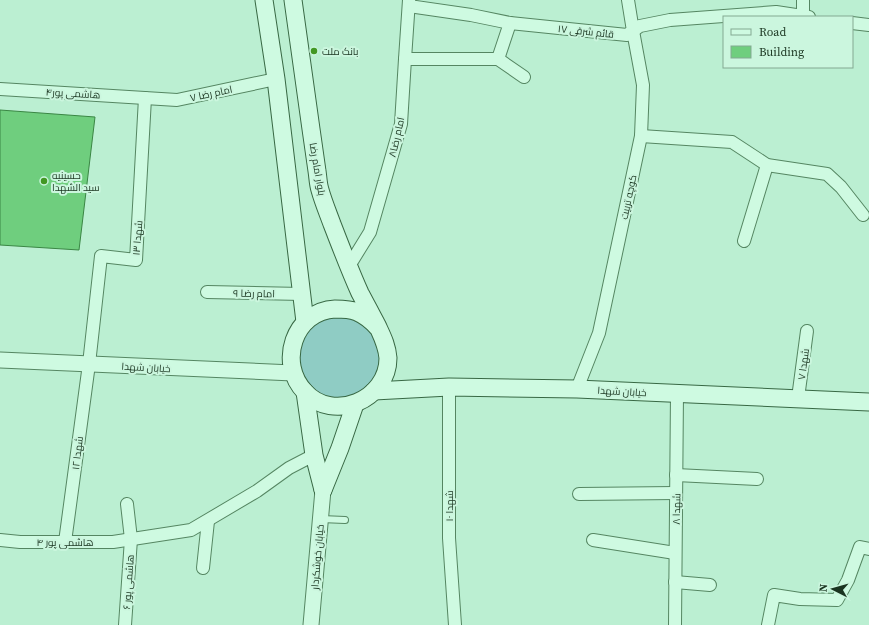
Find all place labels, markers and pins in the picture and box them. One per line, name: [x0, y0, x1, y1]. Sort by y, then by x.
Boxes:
place label: بانک ملت: [322, 45, 358, 58]
marker: بانک ملت: [309, 46, 319, 56]
place label: حسینیه سید الشهدا: [52, 169, 100, 194]
marker: حسینیه سید الشهدا: [39, 176, 49, 186]

